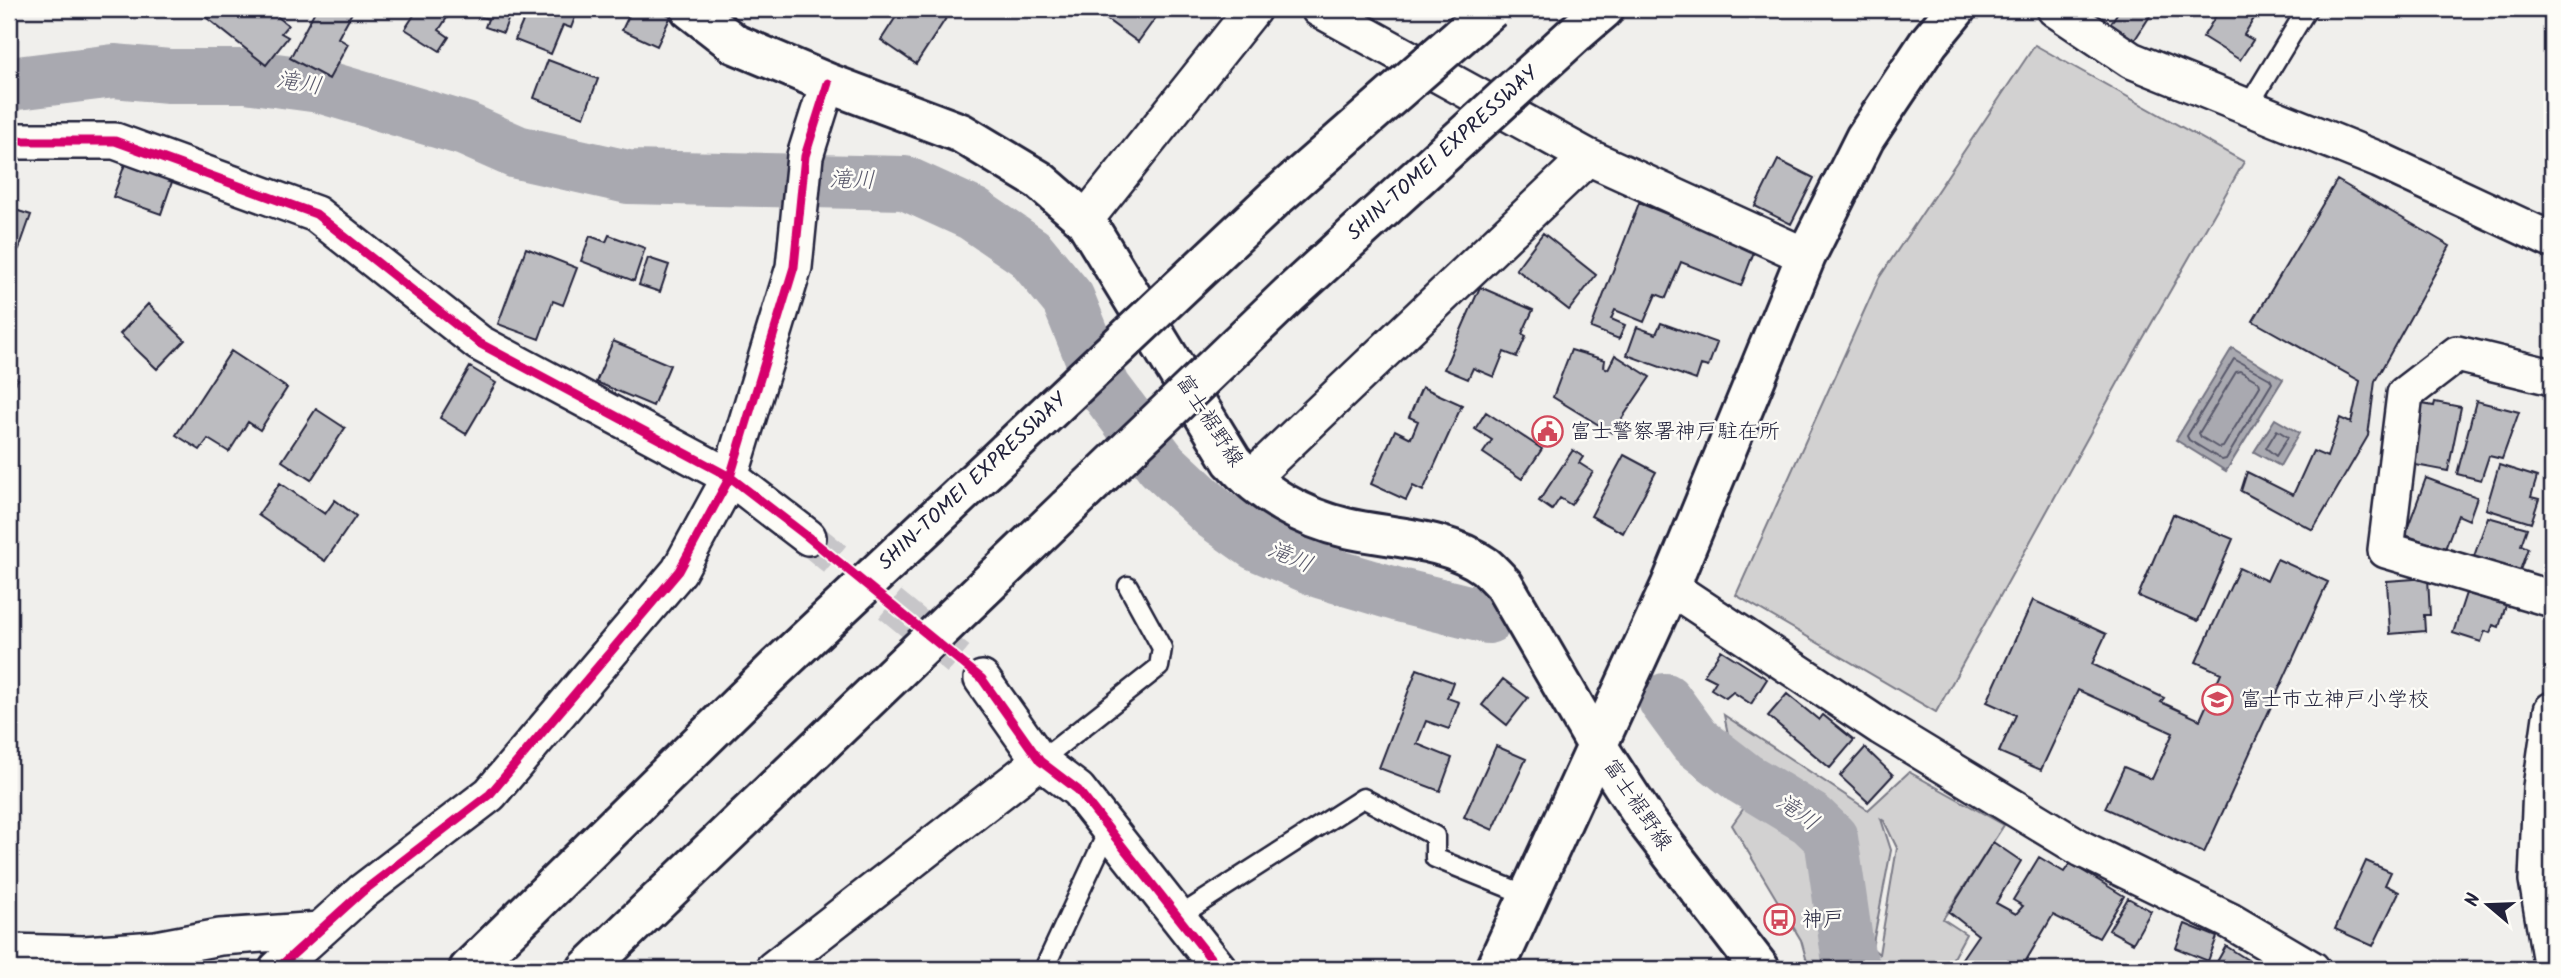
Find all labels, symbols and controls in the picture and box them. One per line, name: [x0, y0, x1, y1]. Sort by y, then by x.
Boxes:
street label: SHIN-TOMEI EXPRESSWAY: [1340, 58, 1547, 249]
water label: 滝川: [273, 63, 325, 105]
water label: 滝川: [829, 163, 875, 199]
street label: 富士裾野線: [1167, 368, 1251, 474]
street label: SHIN-TOMEI EXPRESSWAY: [871, 385, 1076, 579]
public building icon: 富士警察署神戸駐在所: [1530, 415, 1564, 449]
place label: 富士警察署神戸駐在所: [1570, 416, 1780, 449]
water label: 滝川: [1262, 532, 1318, 584]
school or university icon: 富士市立神戸小学校: [2200, 683, 2234, 717]
place label: 富士市立神戸小学校: [2240, 684, 2429, 717]
street label: 富士裾野線: [1594, 752, 1680, 858]
water label: 滝川: [1768, 785, 1826, 841]
north arrow: [2452, 870, 2522, 940]
text: N: [2458, 890, 2490, 911]
bus stop icon: 神戸: [1762, 903, 1796, 937]
place label: 神戸: [1802, 904, 1844, 937]

